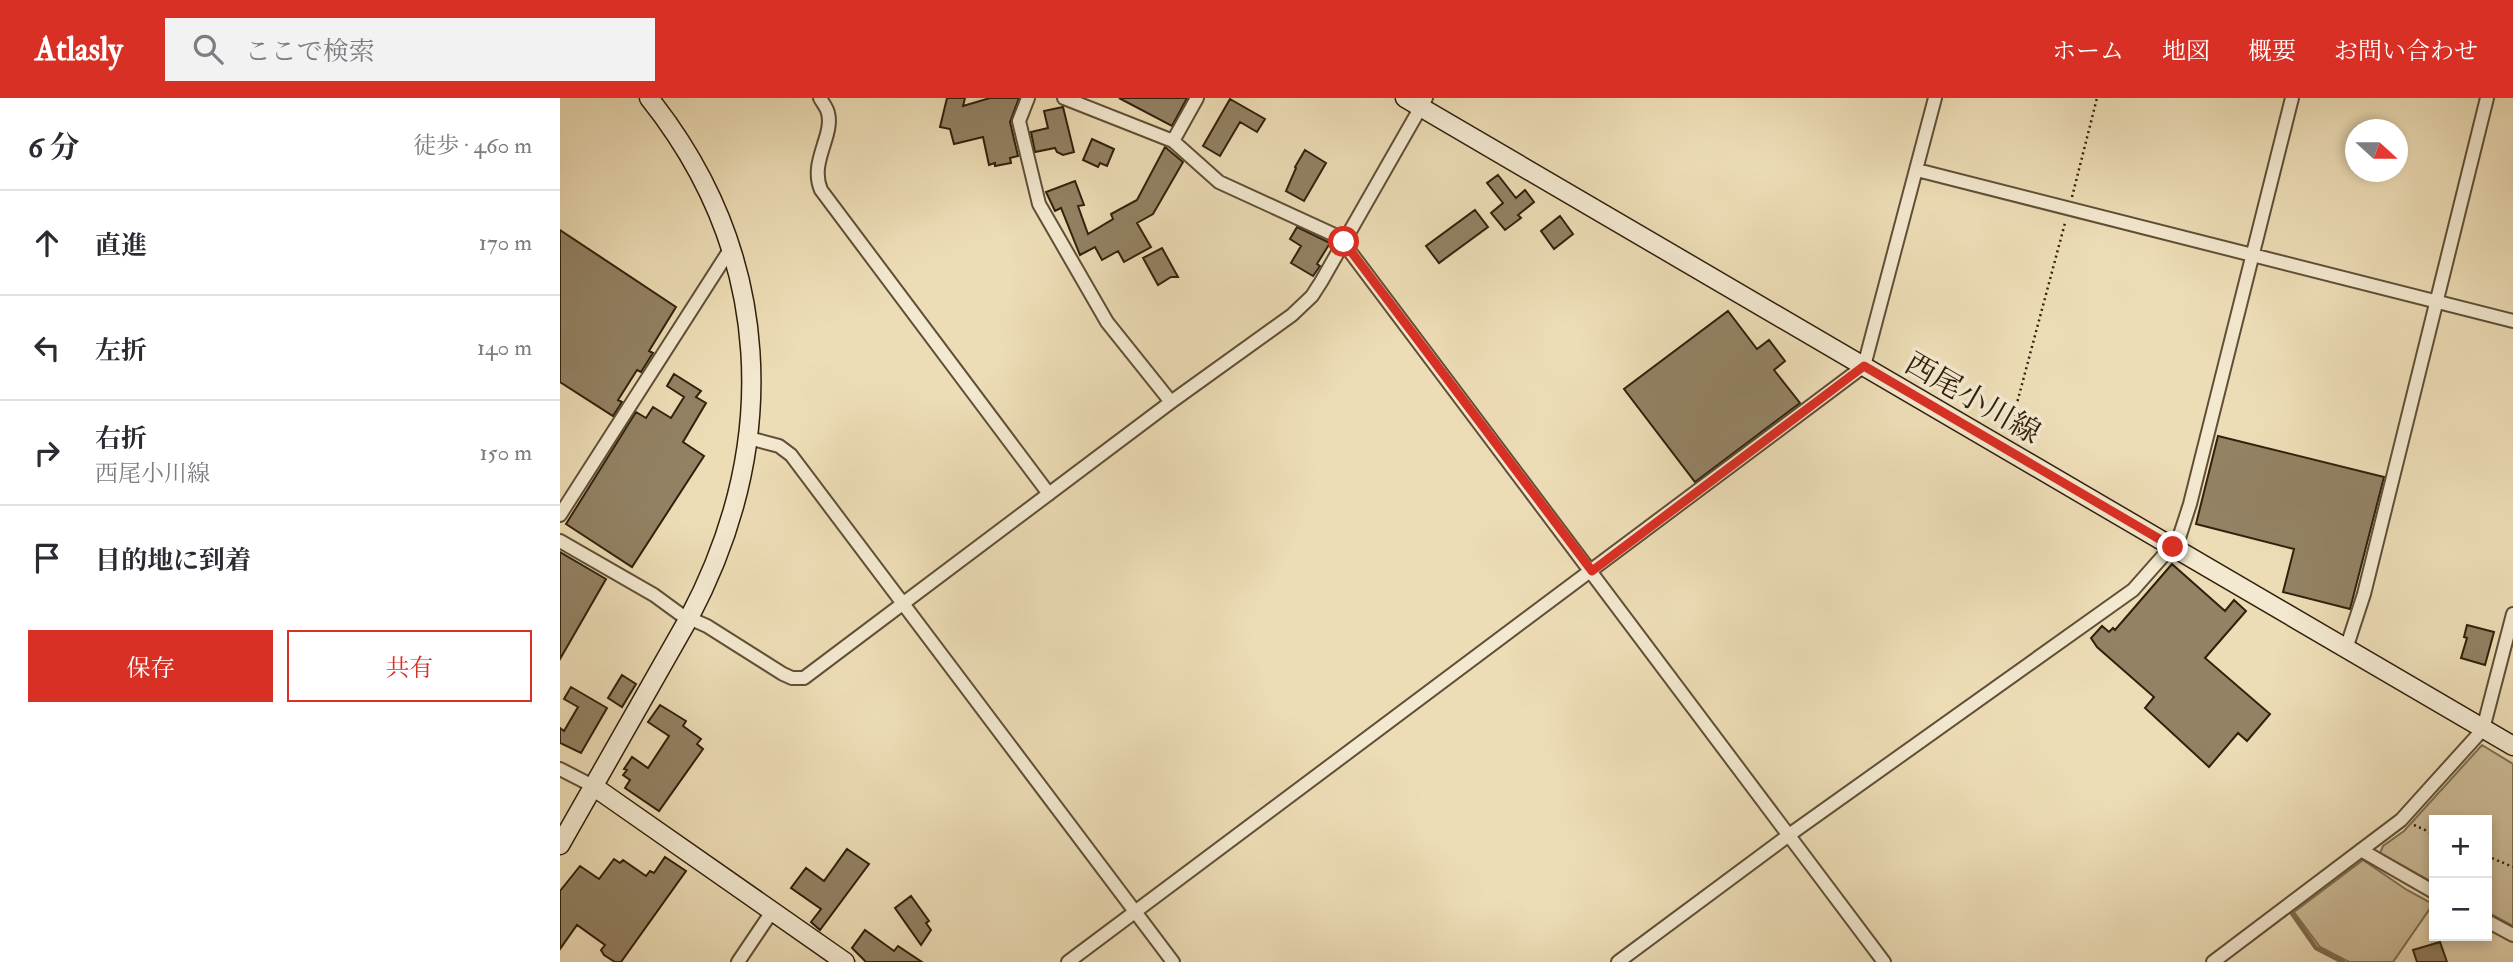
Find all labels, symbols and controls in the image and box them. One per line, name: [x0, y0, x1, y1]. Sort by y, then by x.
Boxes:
search box: [165, 18, 655, 81]
text: Atlasly: [35, 29, 123, 70]
icon: search: [189, 30, 227, 68]
text: ここで検索: [245, 36, 375, 68]
text: ホーム: [2052, 36, 2124, 67]
text: 地図: [2162, 36, 2210, 67]
text: 概要: [2248, 36, 2296, 67]
text: お問い合わせ: [2334, 36, 2478, 67]
north arrow: [2345, 119, 2408, 182]
text: 6 分: [28, 129, 79, 166]
text: 徒歩 · 460 m: [413, 131, 532, 160]
icon: ahead: [28, 224, 66, 262]
route start: [1328, 226, 1359, 257]
text: 170 m: [479, 228, 532, 257]
text: 直進: [95, 230, 147, 262]
icon: left: [28, 329, 66, 367]
text: 140 m: [477, 333, 532, 362]
text: 左折: [95, 335, 147, 367]
street label: 西尾小川線: [1899, 345, 2047, 452]
text: 右折: [95, 423, 147, 455]
icon: right: [28, 434, 66, 472]
text: 150 m: [479, 438, 532, 467]
text: 西尾小川線: [95, 459, 210, 488]
route end: [2157, 531, 2188, 562]
icon: arrive: [28, 539, 66, 577]
text: 目的地に到着: [95, 545, 251, 577]
button: 保存: [28, 630, 273, 702]
button: 共有: [287, 630, 532, 702]
map controls: [2429, 815, 2492, 941]
button: +: [2429, 815, 2492, 878]
button: −: [2429, 878, 2492, 941]

